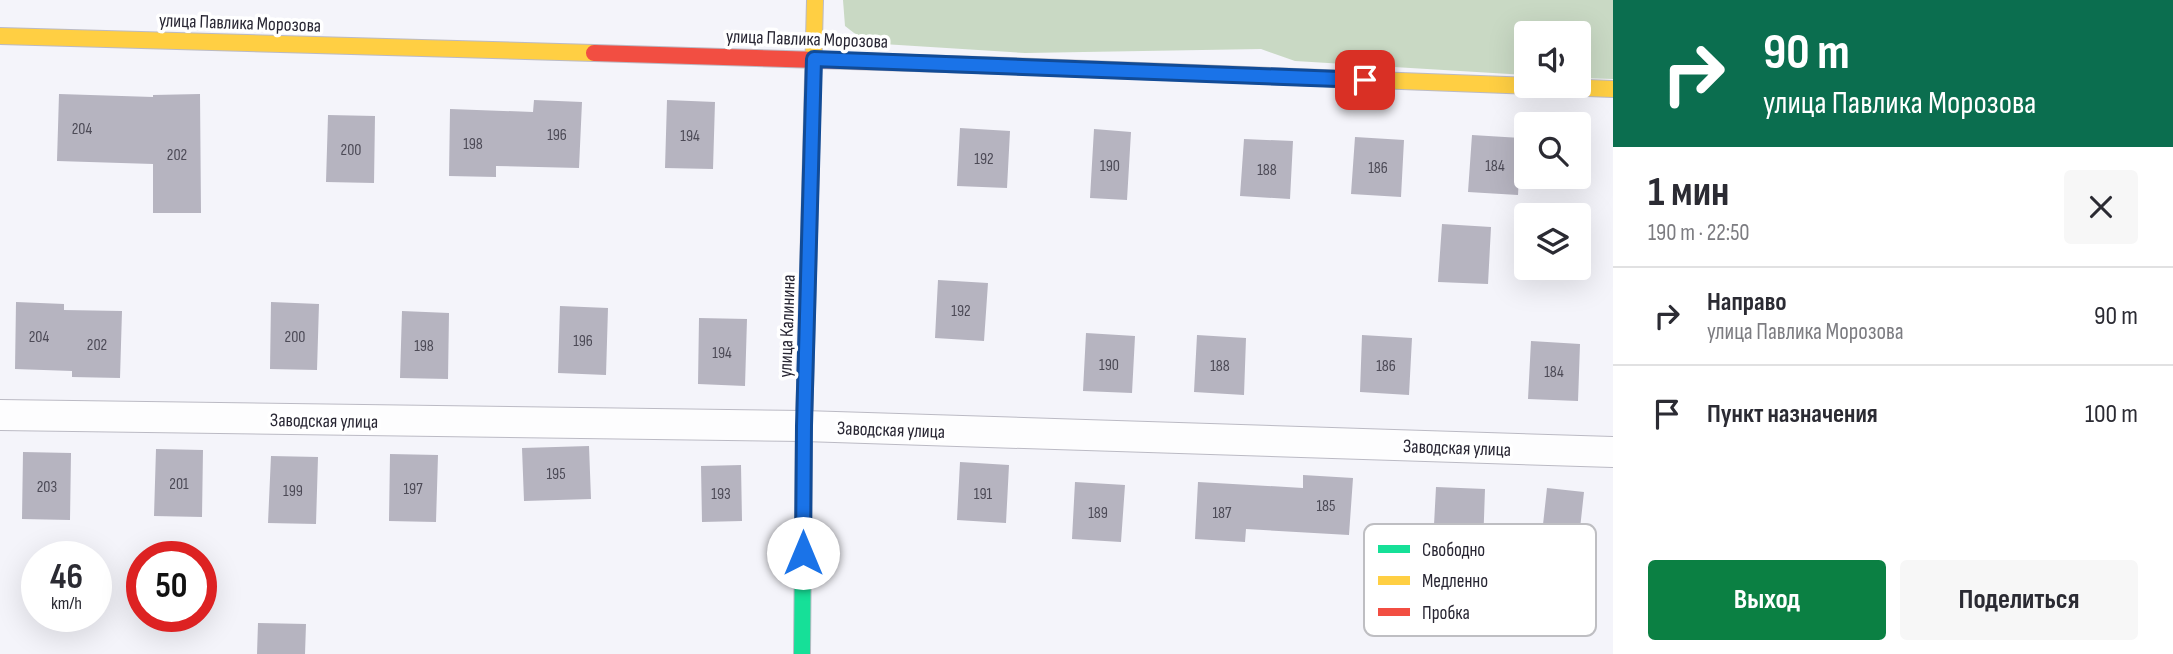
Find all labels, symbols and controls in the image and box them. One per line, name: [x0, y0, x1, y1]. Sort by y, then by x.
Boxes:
street label: улица Павлика Морозова: [158, 9, 321, 38]
map controls: [1514, 21, 1591, 280]
button: sound: [1514, 21, 1591, 98]
text: 90 m: [1763, 24, 1850, 83]
street label: улица Павлика Морозова: [725, 25, 888, 54]
icon: right: [1648, 28, 1739, 119]
pin: [1335, 50, 1395, 110]
icon: arrive: [1346, 61, 1384, 99]
text: улица Павлика Морозова: [1763, 84, 2036, 123]
button: search: [1514, 112, 1591, 189]
house number: 204: [72, 120, 93, 139]
house number: 196: [547, 126, 567, 145]
house number: 194: [680, 127, 700, 146]
house number: 198: [463, 135, 483, 154]
house number: 200: [341, 141, 361, 160]
house number: 202: [167, 146, 187, 165]
house number: 192: [974, 150, 994, 169]
house number: 190: [1100, 157, 1120, 176]
house number: 184: [1485, 157, 1505, 176]
house number: 186: [1368, 159, 1388, 178]
house number: 188: [1257, 161, 1277, 180]
text: 1 мин: [1648, 167, 1729, 218]
button: close: [2064, 170, 2138, 244]
button: layers: [1514, 203, 1591, 280]
text: 190 m · 22:50: [1648, 219, 1750, 247]
street label: улица Калинина: [774, 274, 801, 378]
text: Направо: [1707, 287, 1786, 318]
icon: right: [1648, 297, 1686, 335]
text: 90 m: [2094, 301, 2138, 332]
house number: 192: [951, 302, 971, 321]
text: улица Павлика Морозова: [1707, 318, 1904, 346]
house number: 204: [29, 328, 50, 347]
house number: 200: [285, 328, 305, 347]
house number: 196: [573, 332, 593, 351]
house number: 202: [87, 336, 107, 355]
house number: 198: [414, 337, 434, 356]
house number: 194: [712, 344, 732, 363]
house number: 190: [1099, 356, 1119, 375]
house number: 188: [1210, 357, 1230, 376]
house number: 186: [1376, 357, 1396, 376]
house number: 184: [1544, 363, 1564, 382]
icon: arrive: [1648, 395, 1686, 433]
text: Пункт назначения: [1707, 399, 1878, 430]
text: 100 m: [2085, 399, 2138, 430]
street label: Заводская улица: [270, 409, 378, 434]
street label: Заводская улица: [836, 417, 945, 444]
street label: Заводская улица: [1402, 435, 1511, 462]
house number: 195: [546, 465, 566, 484]
house number: 201: [169, 475, 189, 494]
house number: 203: [37, 478, 57, 497]
house number: 197: [403, 480, 423, 499]
house number: 199: [283, 482, 303, 501]
house number: 193: [711, 485, 731, 504]
house number: 191: [974, 485, 993, 504]
house number: 185: [1316, 497, 1336, 516]
house number: 189: [1088, 504, 1108, 523]
house number: 187: [1213, 504, 1232, 523]
position arrow: [766, 516, 840, 590]
legend: [1364, 524, 1596, 636]
text: Свободно: [1422, 539, 1485, 562]
speed limit sign: 50: [126, 541, 217, 632]
text: 46: [50, 556, 83, 599]
button: Выход: [1648, 560, 1886, 640]
button: Поделиться: [1900, 560, 2138, 640]
text: Медленно: [1422, 570, 1488, 593]
text: km/h: [51, 593, 82, 614]
text: Пробка: [1422, 602, 1470, 625]

